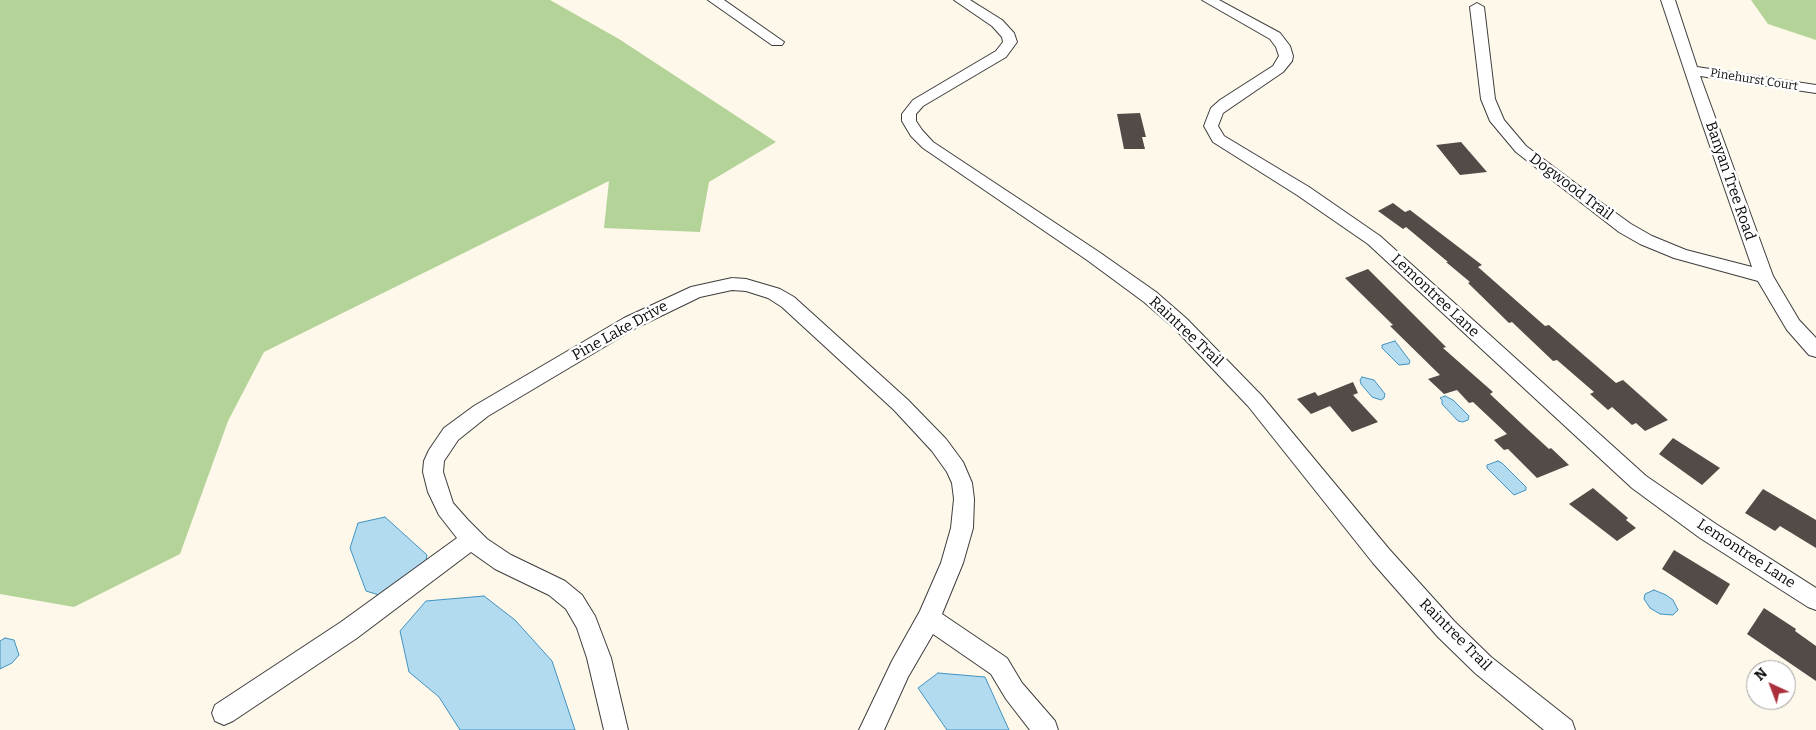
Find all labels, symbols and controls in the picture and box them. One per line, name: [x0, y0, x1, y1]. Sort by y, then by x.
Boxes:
street label: Pinehurst Court: [1709, 66, 1799, 94]
street label: Banyan Tree Road: [1701, 119, 1759, 243]
street label: Dogwood Trail: [1526, 150, 1616, 224]
street label: Lemontree Lane: [1387, 251, 1483, 341]
street label: Raintree Trail: [1145, 293, 1227, 371]
street label: Pine Lake Drive: [569, 297, 671, 365]
street label: Lemontree Lane: [1693, 515, 1799, 593]
street label: Raintree Trail: [1415, 595, 1495, 675]
north arrow: [1746, 660, 1796, 710]
text: N: [1751, 664, 1771, 684]

